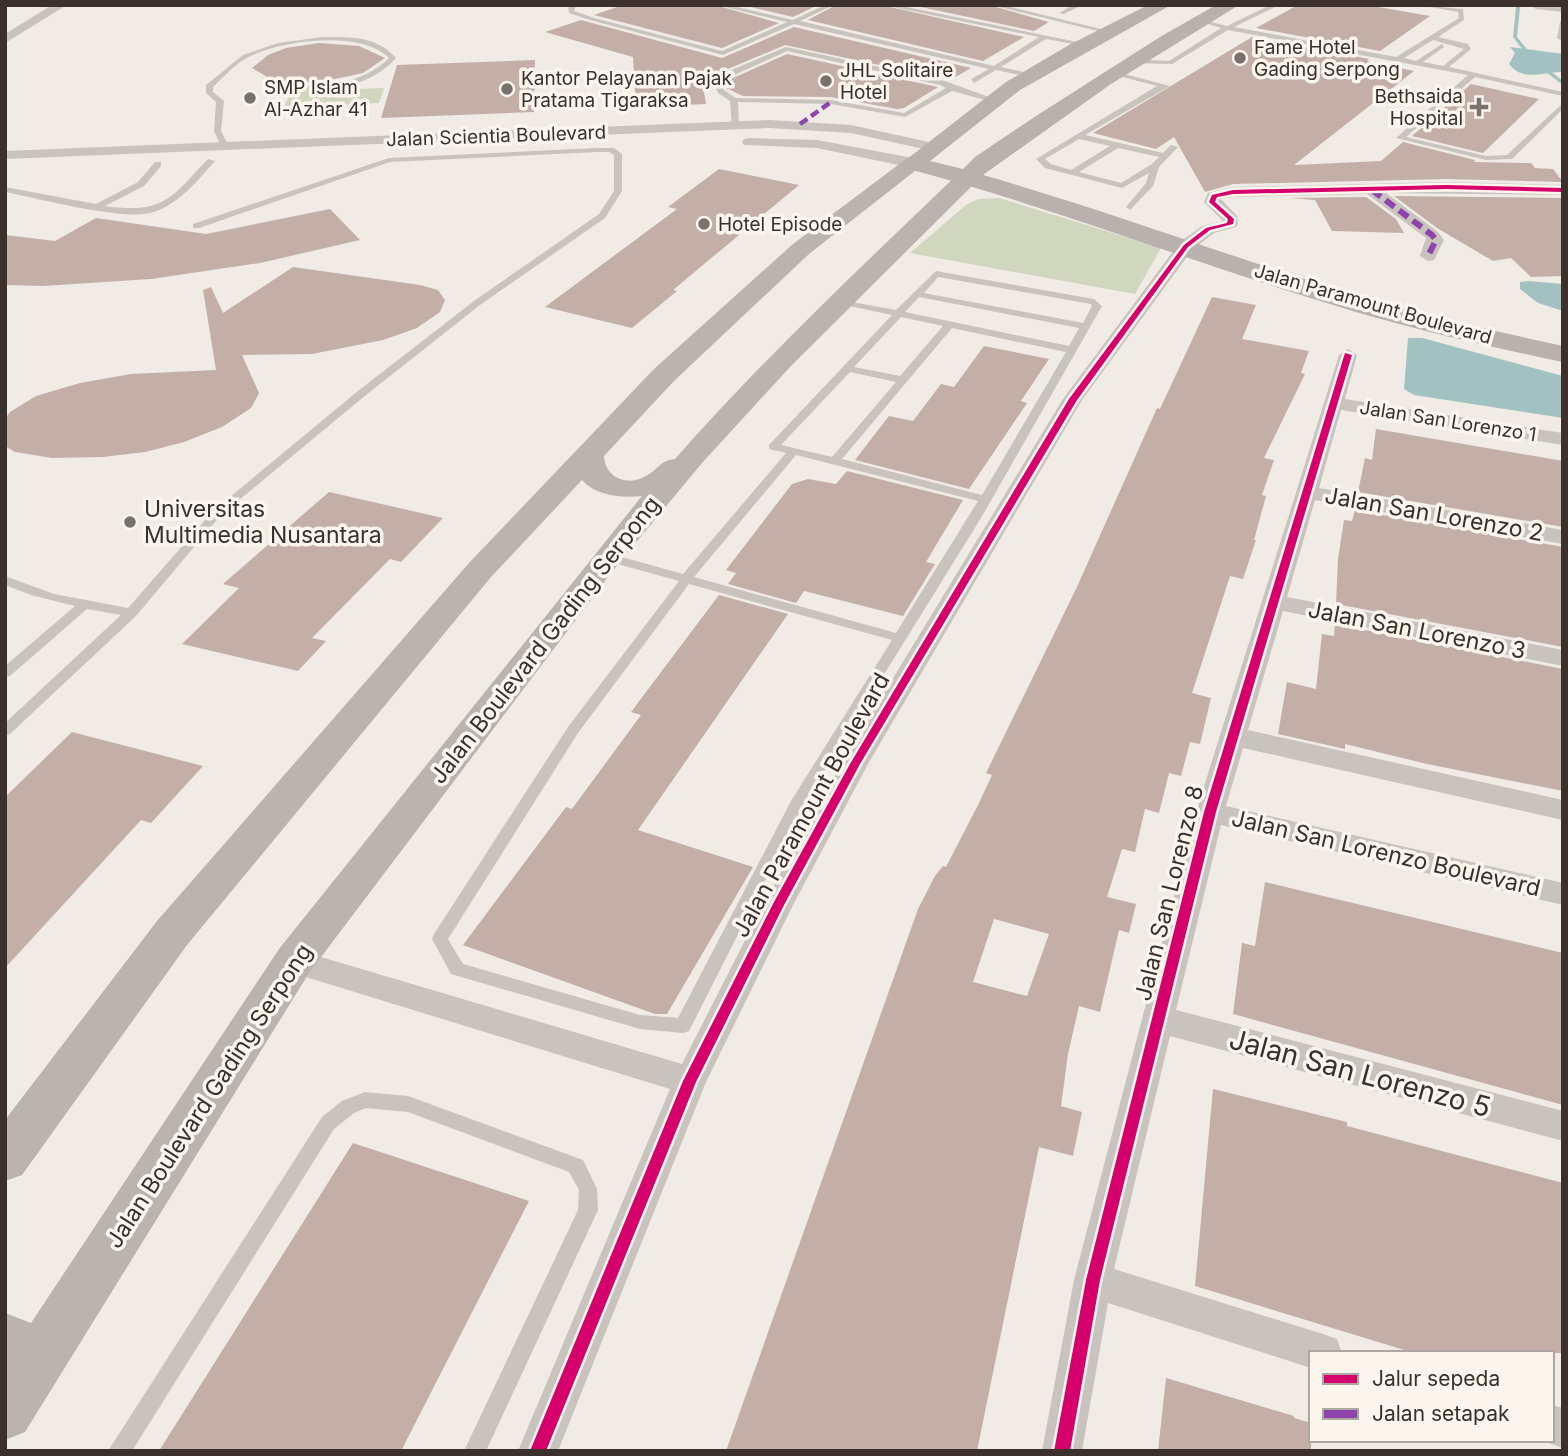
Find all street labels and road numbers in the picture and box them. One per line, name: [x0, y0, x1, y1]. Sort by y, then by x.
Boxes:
street label: Jalan Scientia Boulevard: [386, 121, 606, 151]
street label: Jalan Paramount Boulevard: [1252, 259, 1494, 349]
street label: Jalan San Lorenzo 1: [1358, 396, 1538, 446]
street label: Jalan San Lorenzo 2: [1323, 481, 1545, 547]
street label: Jalan Boulevard Gading Serpong: [424, 491, 666, 789]
street label: Jalan San Lorenzo 3: [1306, 595, 1528, 665]
street label: Jalan Paramount Boulevard: [727, 668, 895, 942]
street label: Jalan San Lorenzo 8: [1129, 782, 1209, 1004]
street label: Jalan San Lorenzo Boulevard: [1229, 804, 1543, 902]
street label: Jalan Boulevard Gading Serpong: [100, 939, 318, 1253]
street label: Jalan San Lorenzo 5: [1226, 1022, 1494, 1124]

